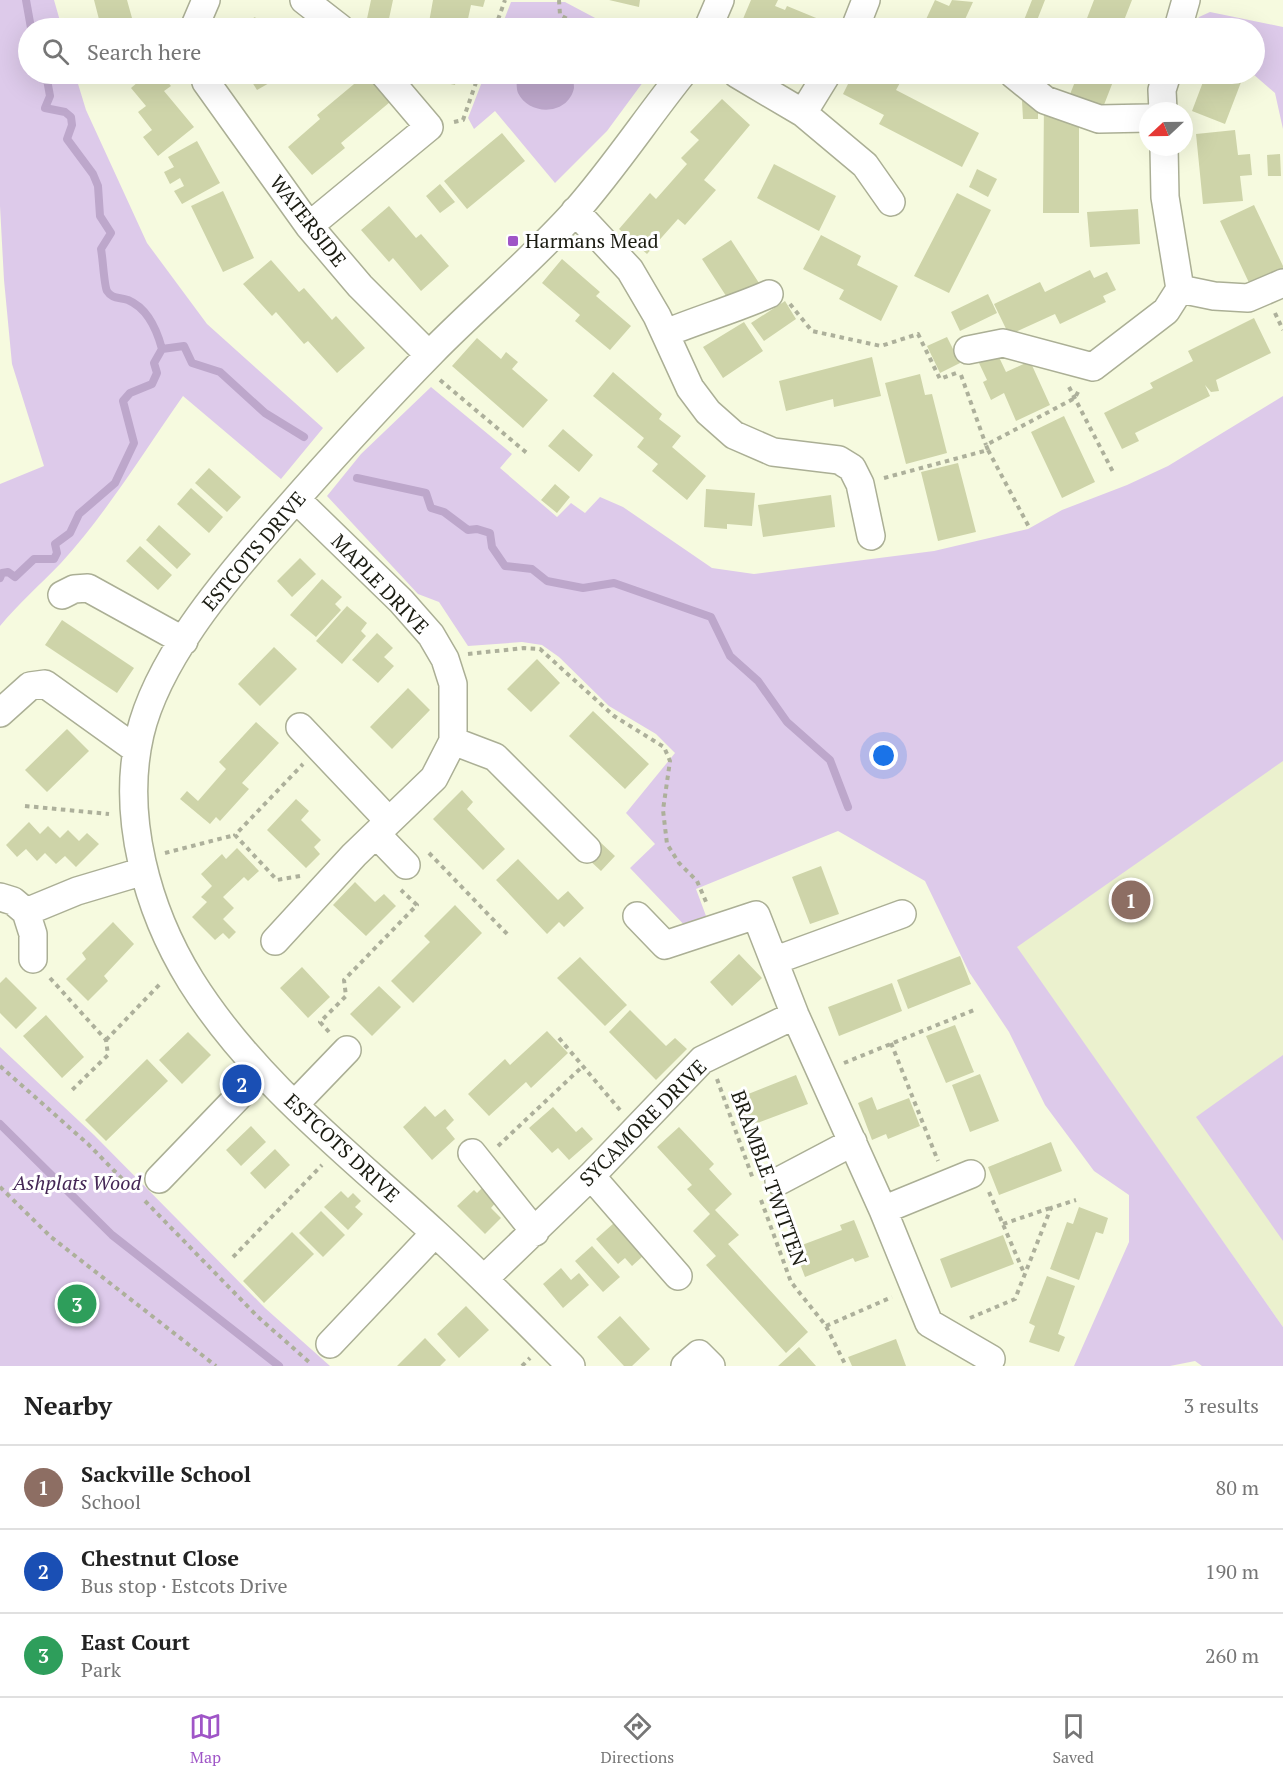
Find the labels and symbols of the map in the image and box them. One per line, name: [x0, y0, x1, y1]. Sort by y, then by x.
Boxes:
north arrow: [1139, 102, 1193, 156]
street label: WATERSIDE: [264, 169, 353, 272]
place label: Harmans Mead: [525, 227, 659, 254]
marker: Harmans Mead: [506, 234, 520, 248]
street label: ESTCOTS DRIVE: [196, 485, 312, 616]
street label: MAPLE DRIVE: [326, 528, 435, 640]
your location: [869, 741, 898, 770]
pin: 1: [1112, 878, 1150, 922]
street label: SYCAMORE DRIVE: [573, 1053, 712, 1192]
pin: 2: [222, 1062, 262, 1106]
street label: BRAMBLE TWITTEN: [725, 1086, 814, 1270]
street label: ESTCOTS DRIVE: [279, 1087, 406, 1208]
park label: Ashplats Wood: [12, 1169, 141, 1196]
pin: 3: [58, 1282, 97, 1326]

